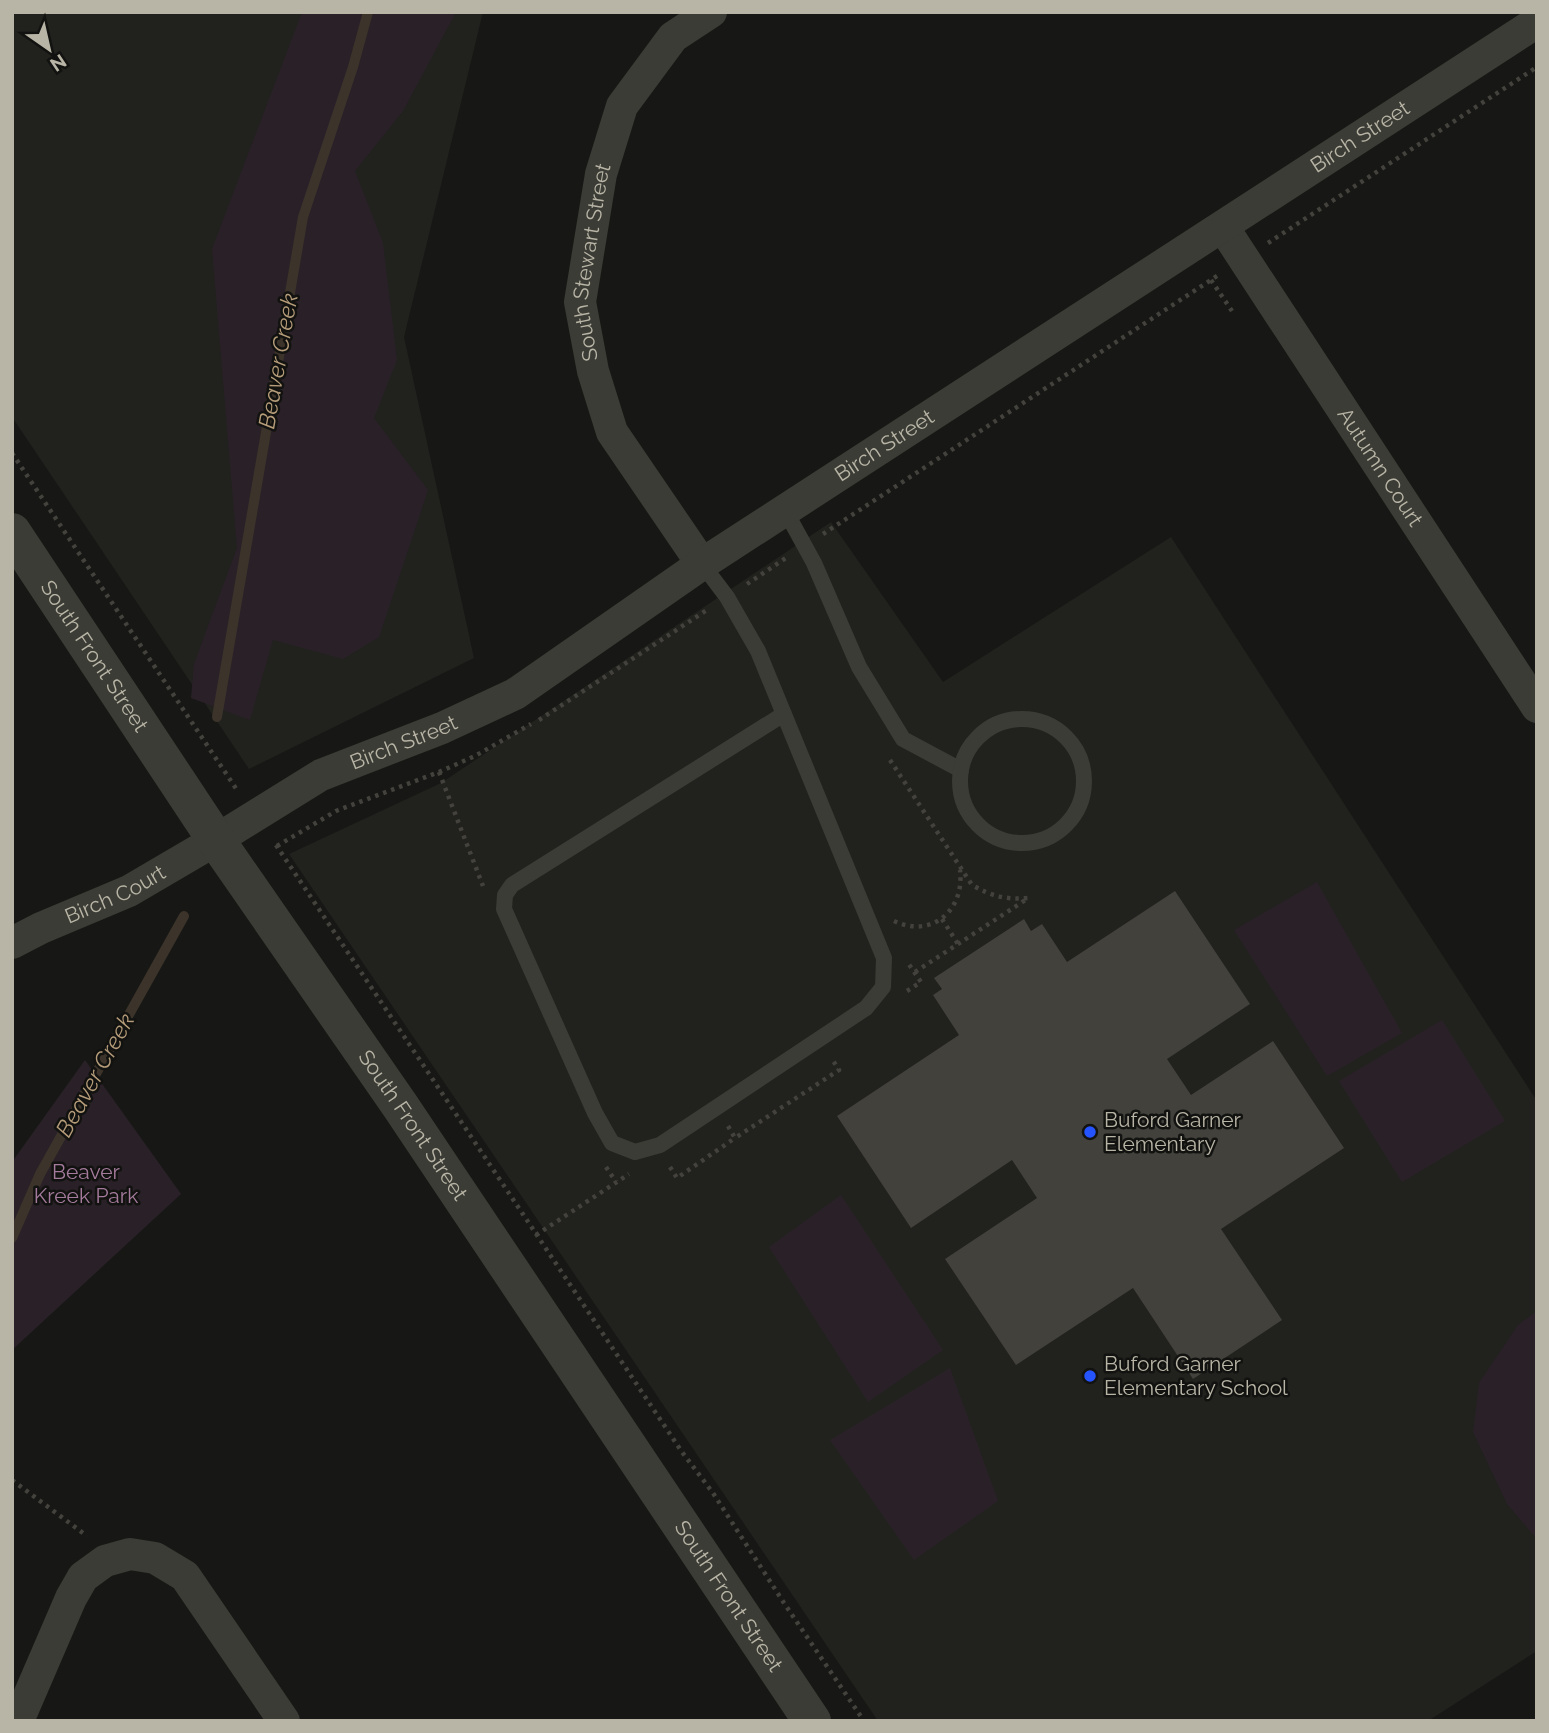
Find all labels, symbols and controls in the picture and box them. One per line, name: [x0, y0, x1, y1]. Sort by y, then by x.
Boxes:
north arrow: [14, 14, 84, 84]
text: N: [46, 50, 71, 76]
street label: Birch Street: [1306, 95, 1414, 178]
street label: South Stewart Street: [567, 160, 616, 363]
water label: Beaver Creek: [252, 291, 303, 431]
street label: Autumn Court: [1333, 403, 1428, 531]
street label: Birch Street: [830, 404, 938, 486]
street label: South Front Street: [36, 576, 154, 736]
street label: Birch Street: [346, 710, 461, 775]
street label: Birch Court: [61, 859, 170, 929]
water label: Beaver Creek: [50, 1008, 140, 1141]
street label: South Front Street: [353, 1045, 473, 1205]
place label: Buford Garner Elementary: [1104, 1107, 1241, 1156]
marker: Buford Garner Elementary: [1082, 1124, 1098, 1140]
park label: Beaver Kreek Park: [34, 1159, 138, 1208]
place label: Buford Garner Elementary School: [1104, 1351, 1288, 1400]
marker: Buford Garner Elementary School: [1082, 1368, 1098, 1384]
street label: South Front Street: [669, 1516, 788, 1676]

